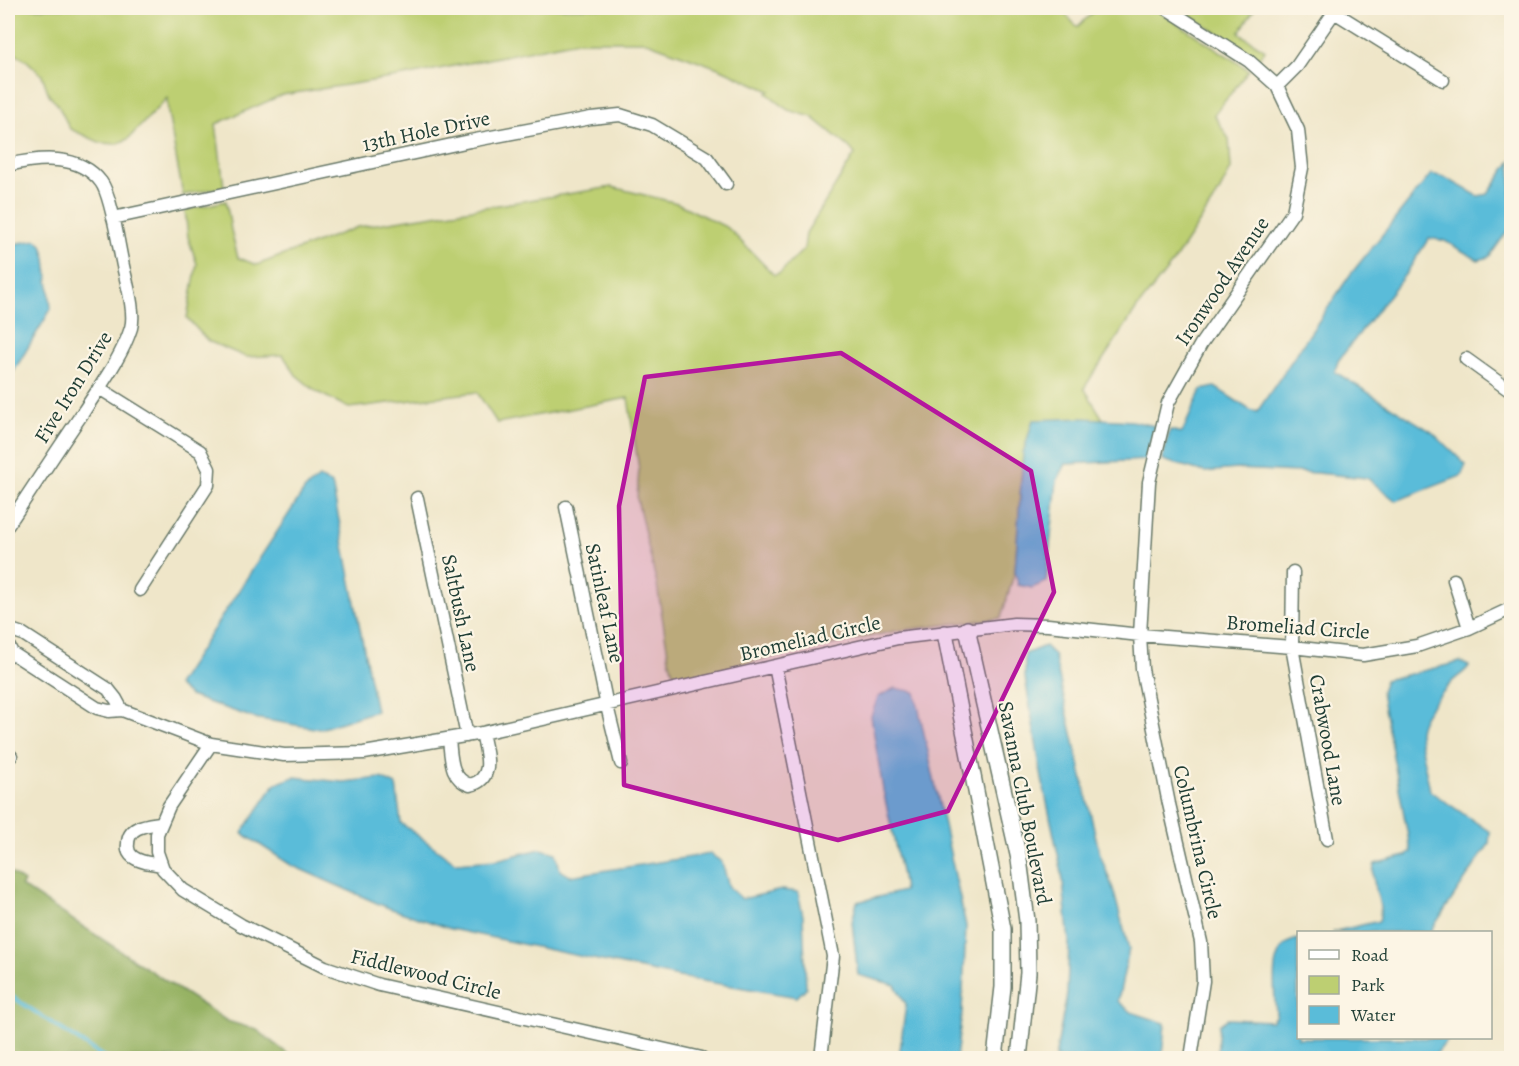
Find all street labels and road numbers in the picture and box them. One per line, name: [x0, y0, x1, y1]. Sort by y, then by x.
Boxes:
street label: 13th Hole Drive: [360, 104, 492, 158]
street label: Ironwood Avenue: [1168, 211, 1276, 351]
street label: Five Iron Drive: [27, 326, 119, 448]
street label: Satinleaf Lane: [579, 541, 631, 665]
street label: Saltbush Lane: [435, 552, 487, 674]
street label: Bromeliad Circle: [737, 608, 883, 668]
street label: Bromeliad Circle: [1225, 608, 1371, 646]
street label: Crabwood Lane: [1303, 672, 1353, 808]
street label: Savanna Club Boulevard: [992, 699, 1059, 908]
street label: Columbrina Circle: [1167, 762, 1229, 922]
street label: Fiddlewood Circle: [348, 942, 504, 1006]

